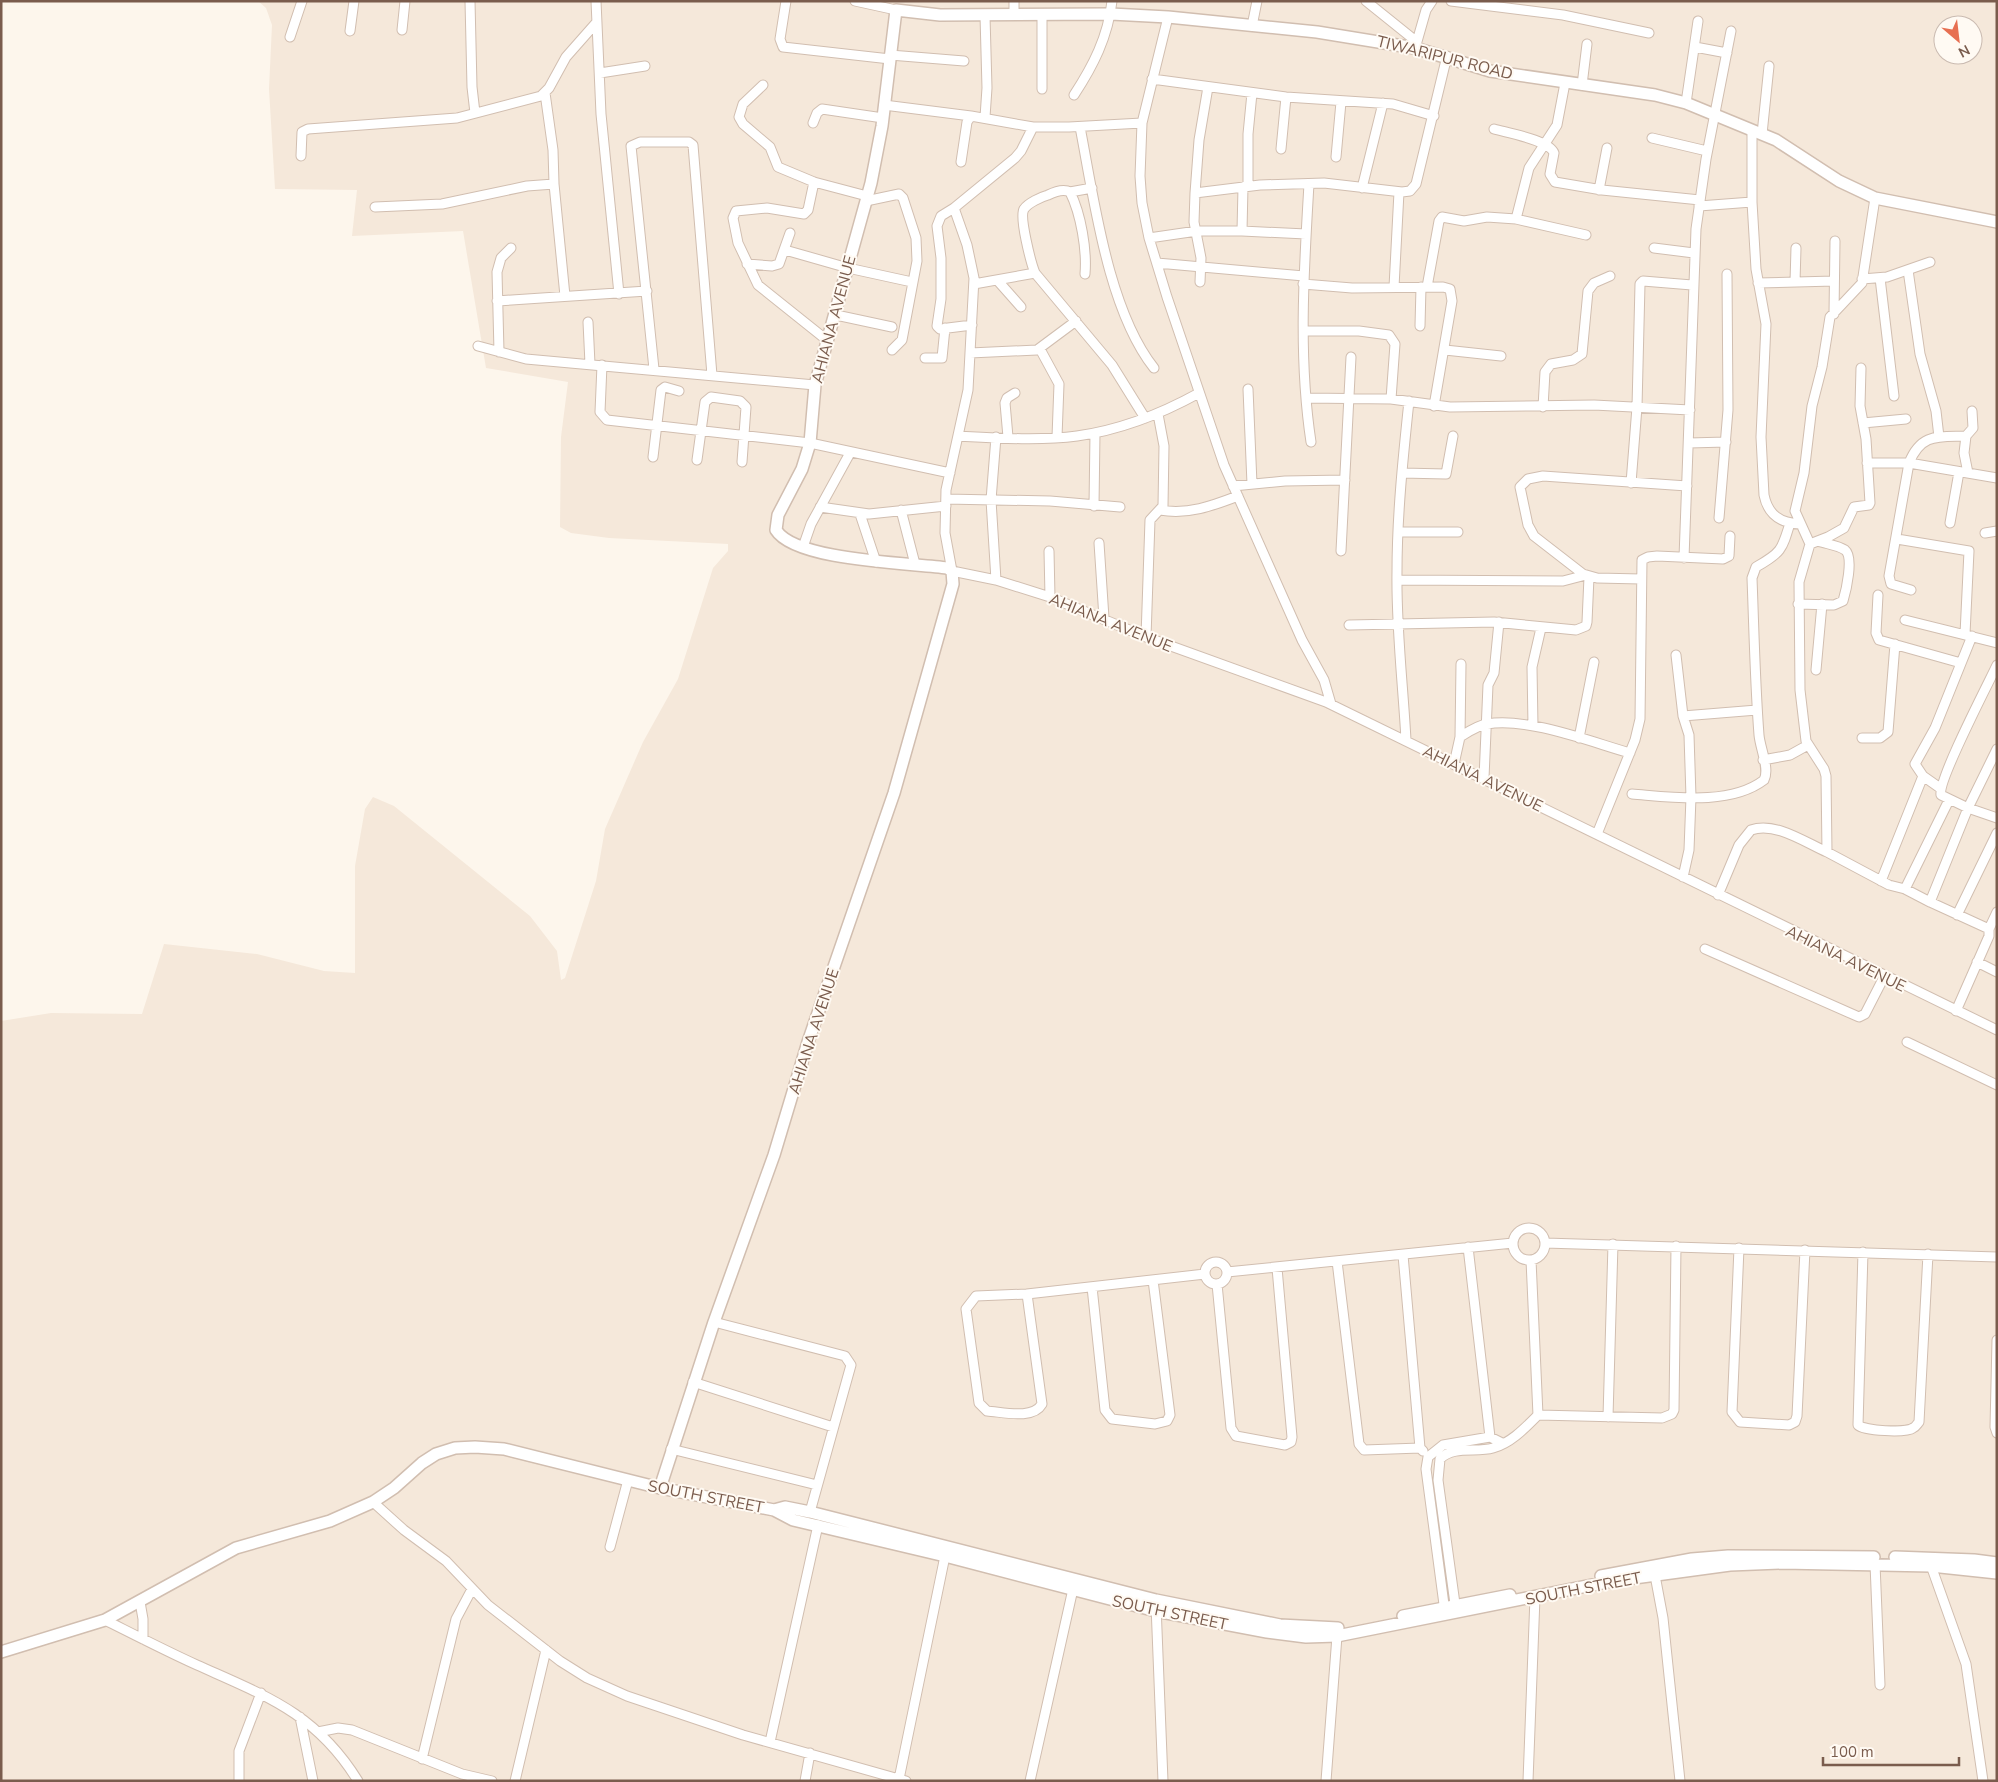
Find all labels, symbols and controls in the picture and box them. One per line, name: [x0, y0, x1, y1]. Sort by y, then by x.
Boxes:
north arrow: [1933, 15, 1983, 65]
street label: TIWARIPUR ROAD: [1374, 30, 1515, 86]
text: N: [1955, 40, 1973, 62]
street label: AHIANA AVENUE: [806, 253, 862, 385]
street label: AHIANA AVENUE: [1046, 588, 1176, 658]
street label: AHIANA AVENUE: [1419, 740, 1546, 818]
street label: AHIANA AVENUE: [1782, 920, 1909, 998]
street label: AHIANA AVENUE: [783, 966, 845, 1097]
street label: SOUTH STREET: [646, 1475, 766, 1519]
street label: SOUTH STREET: [1523, 1567, 1643, 1611]
street label: SOUTH STREET: [1110, 1590, 1230, 1636]
scale bar: [1823, 1734, 1959, 1766]
text: 100 m: [1830, 1742, 1874, 1762]

